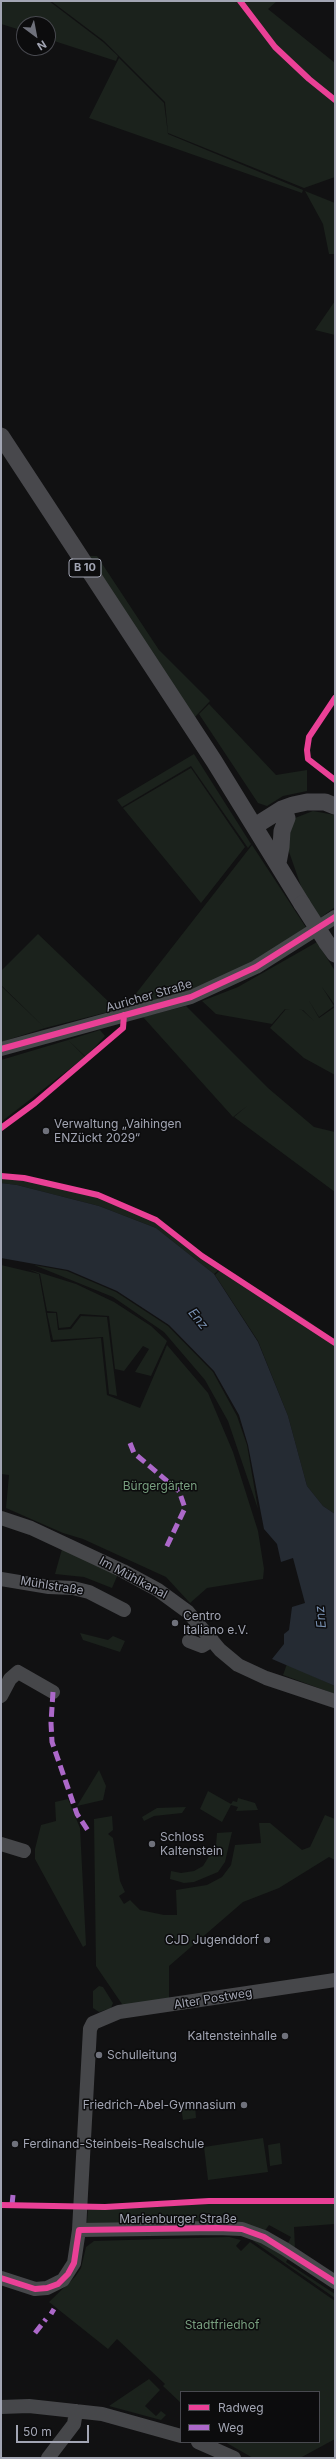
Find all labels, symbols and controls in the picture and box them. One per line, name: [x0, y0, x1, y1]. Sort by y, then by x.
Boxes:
north arrow: [16, 16, 56, 56]
text: N: [35, 37, 49, 53]
road number: B 10: [69, 559, 101, 577]
street label: Auricher Straße: [104, 977, 194, 1015]
place label: Verwaltung „Vaihingen ENZückt 2029“: [54, 1117, 182, 1145]
marker: Verwaltung „Vaihingen ENZückt 2029“: [41, 1126, 51, 1136]
water label: Enz: [185, 1305, 211, 1333]
park label: Bürgergärten: [123, 1479, 197, 1493]
street label: Im Mühlkanal: [96, 1554, 170, 1602]
street label: Mühlstraße: [19, 1574, 85, 1598]
water label: Enz: [312, 1605, 330, 1629]
place label: Centro Italiano e.V.: [183, 1609, 248, 1637]
marker: Centro Italiano e.V.: [170, 1618, 180, 1628]
place label: Schloss Kaltenstein: [160, 1830, 223, 1858]
marker: Schloss Kaltenstein: [147, 1839, 157, 1849]
place label: CJD Jugenddorf: [165, 1933, 259, 1947]
marker: CJD Jugenddorf: [262, 1935, 272, 1945]
street label: Alter Postweg: [173, 1986, 253, 2012]
place label: Kaltensteinhalle: [187, 2029, 277, 2043]
marker: Kaltensteinhalle: [280, 2031, 290, 2041]
place label: Schulleitung: [107, 2048, 177, 2062]
marker: Schulleitung: [94, 2050, 104, 2060]
place label: Friedrich-Abel-Gymnasium: [83, 2098, 236, 2112]
marker: Friedrich-Abel-Gymnasium: [239, 2100, 249, 2110]
place label: Ferdinand-Steinbeis-Realschule: [23, 2137, 204, 2151]
marker: Ferdinand-Steinbeis-Realschule: [10, 2139, 20, 2149]
street label: Marienburger Straße: [119, 2212, 237, 2226]
park label: Stadtfriedhof: [185, 2318, 259, 2332]
legend: [180, 2391, 320, 2443]
text: Radweg: [218, 2400, 264, 2415]
scale bar: [18, 2417, 91, 2443]
text: Weg: [218, 2420, 244, 2435]
text: 50 m: [23, 2424, 52, 2439]

